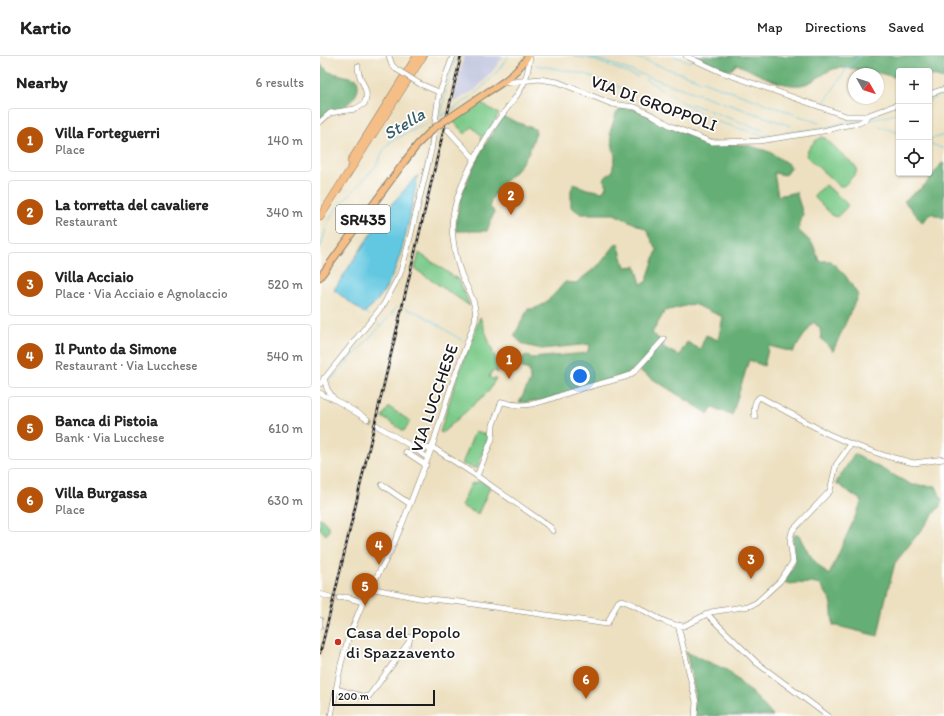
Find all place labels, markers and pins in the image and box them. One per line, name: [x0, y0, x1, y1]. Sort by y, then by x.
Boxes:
pin: 2: [498, 182, 524, 215]
pin: 1: [496, 346, 522, 379]
pin: 4: [366, 532, 392, 565]
pin: 3: [738, 546, 764, 579]
pin: 5: [352, 573, 378, 606]
place label: Casa del Popolo di Spazzavento: [346, 622, 460, 662]
marker: Casa del Popolo di Spazzavento: [333, 637, 343, 647]
pin: 6: [573, 666, 599, 699]

